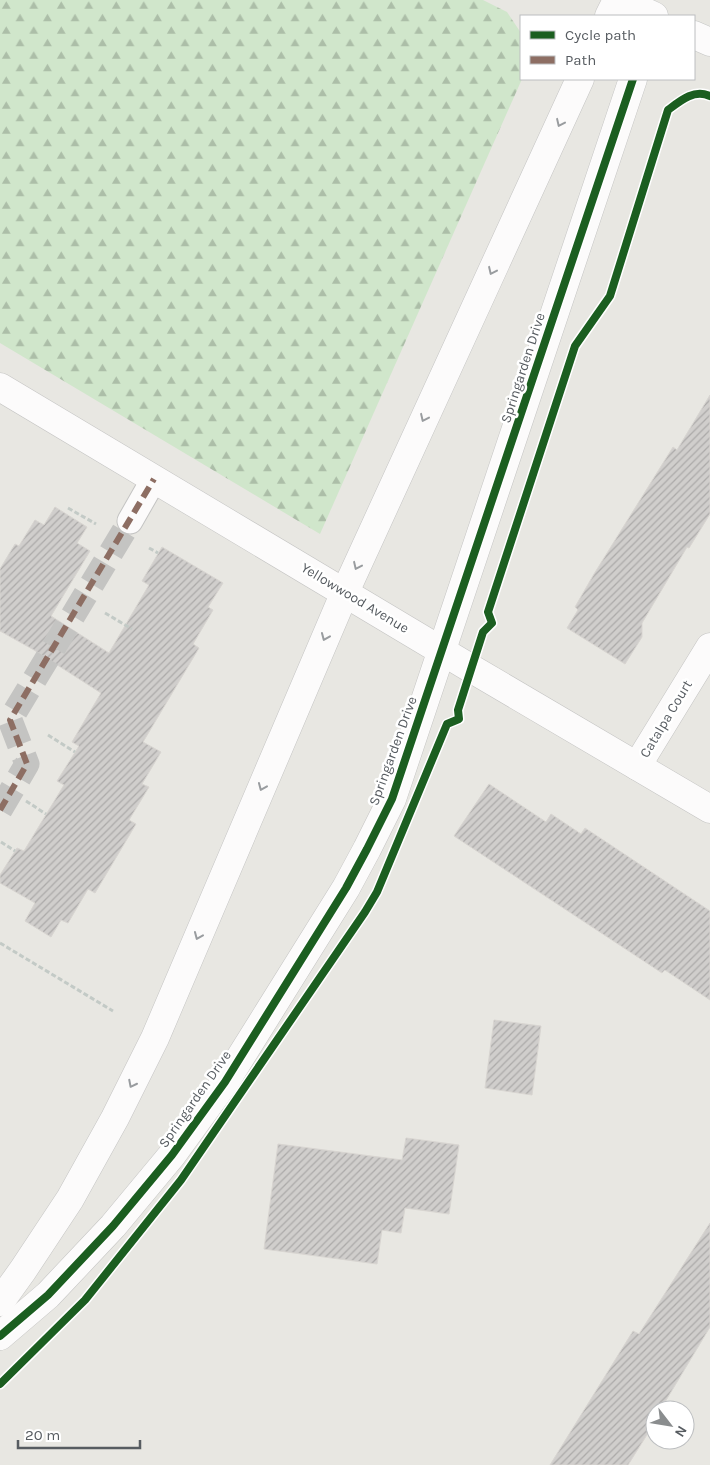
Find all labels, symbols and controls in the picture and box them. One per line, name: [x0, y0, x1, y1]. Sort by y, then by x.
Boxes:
legend: [520, 15, 695, 80]
text: Cycle path: [565, 26, 636, 44]
text: Path: [565, 51, 596, 69]
one-way arrow: [555, 118, 566, 127]
one-way arrow: [488, 266, 498, 275]
street label: Springarden Drive: [497, 311, 549, 425]
one-way arrow: [421, 413, 431, 422]
street label: Yellowwood Avenue: [298, 559, 412, 637]
one-way arrow: [352, 561, 363, 570]
one-way arrow: [321, 632, 332, 641]
street label: Catalpa Court: [636, 677, 696, 761]
street label: Springarden Drive: [365, 694, 421, 808]
one-way arrow: [257, 782, 268, 791]
one-way arrow: [194, 931, 205, 940]
street label: Springarden Drive: [155, 1047, 235, 1151]
one-way arrow: [128, 1079, 138, 1088]
north arrow: [645, 1400, 695, 1450]
scale bar: [18, 1418, 140, 1450]
text: N: [671, 1423, 691, 1440]
text: 20 m: [25, 1426, 60, 1444]

